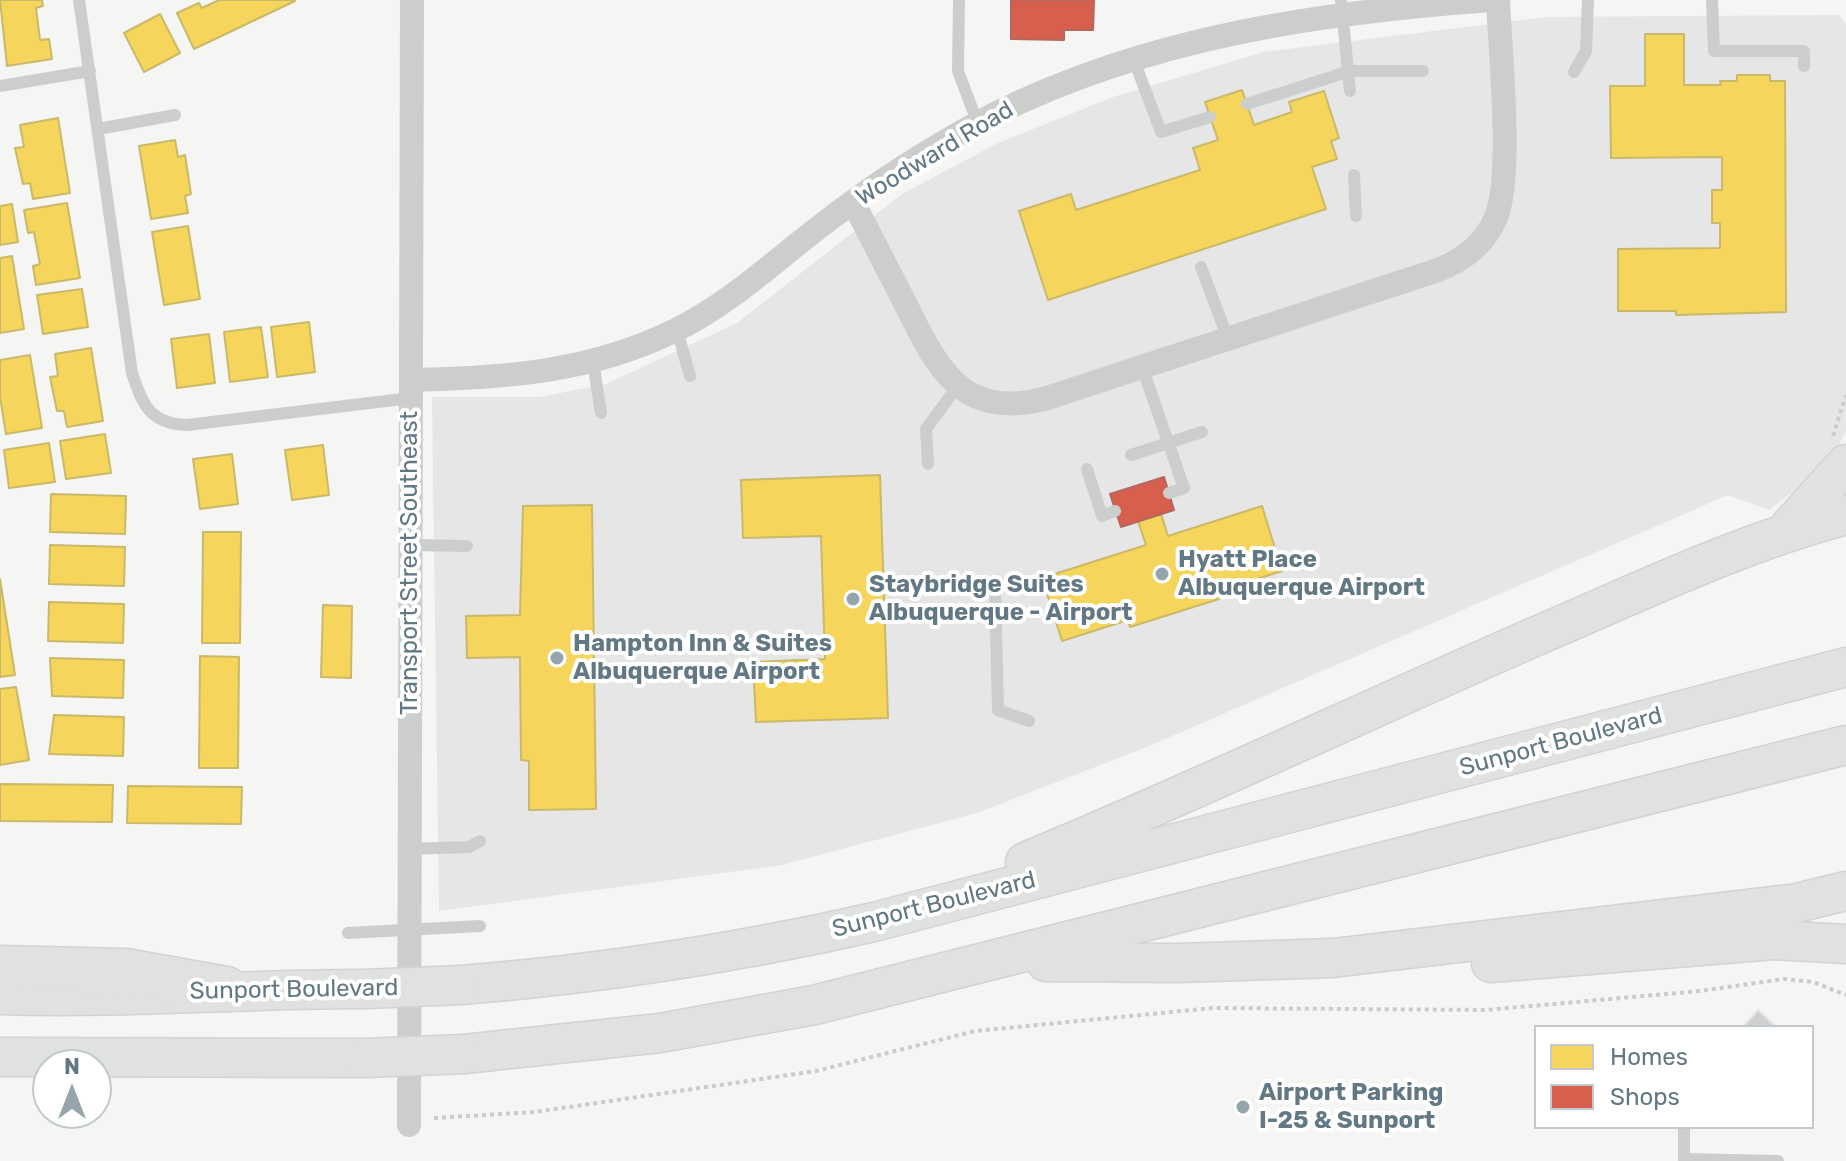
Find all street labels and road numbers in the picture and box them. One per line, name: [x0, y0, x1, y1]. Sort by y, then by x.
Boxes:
street label: Woodward Road: [851, 96, 1019, 212]
street label: Transport Street Southeast: [396, 411, 424, 715]
street label: Sunport Boulevard: [1456, 701, 1666, 783]
street label: Sunport Boulevard: [829, 866, 1039, 944]
street label: Sunport Boulevard: [189, 974, 399, 1006]

